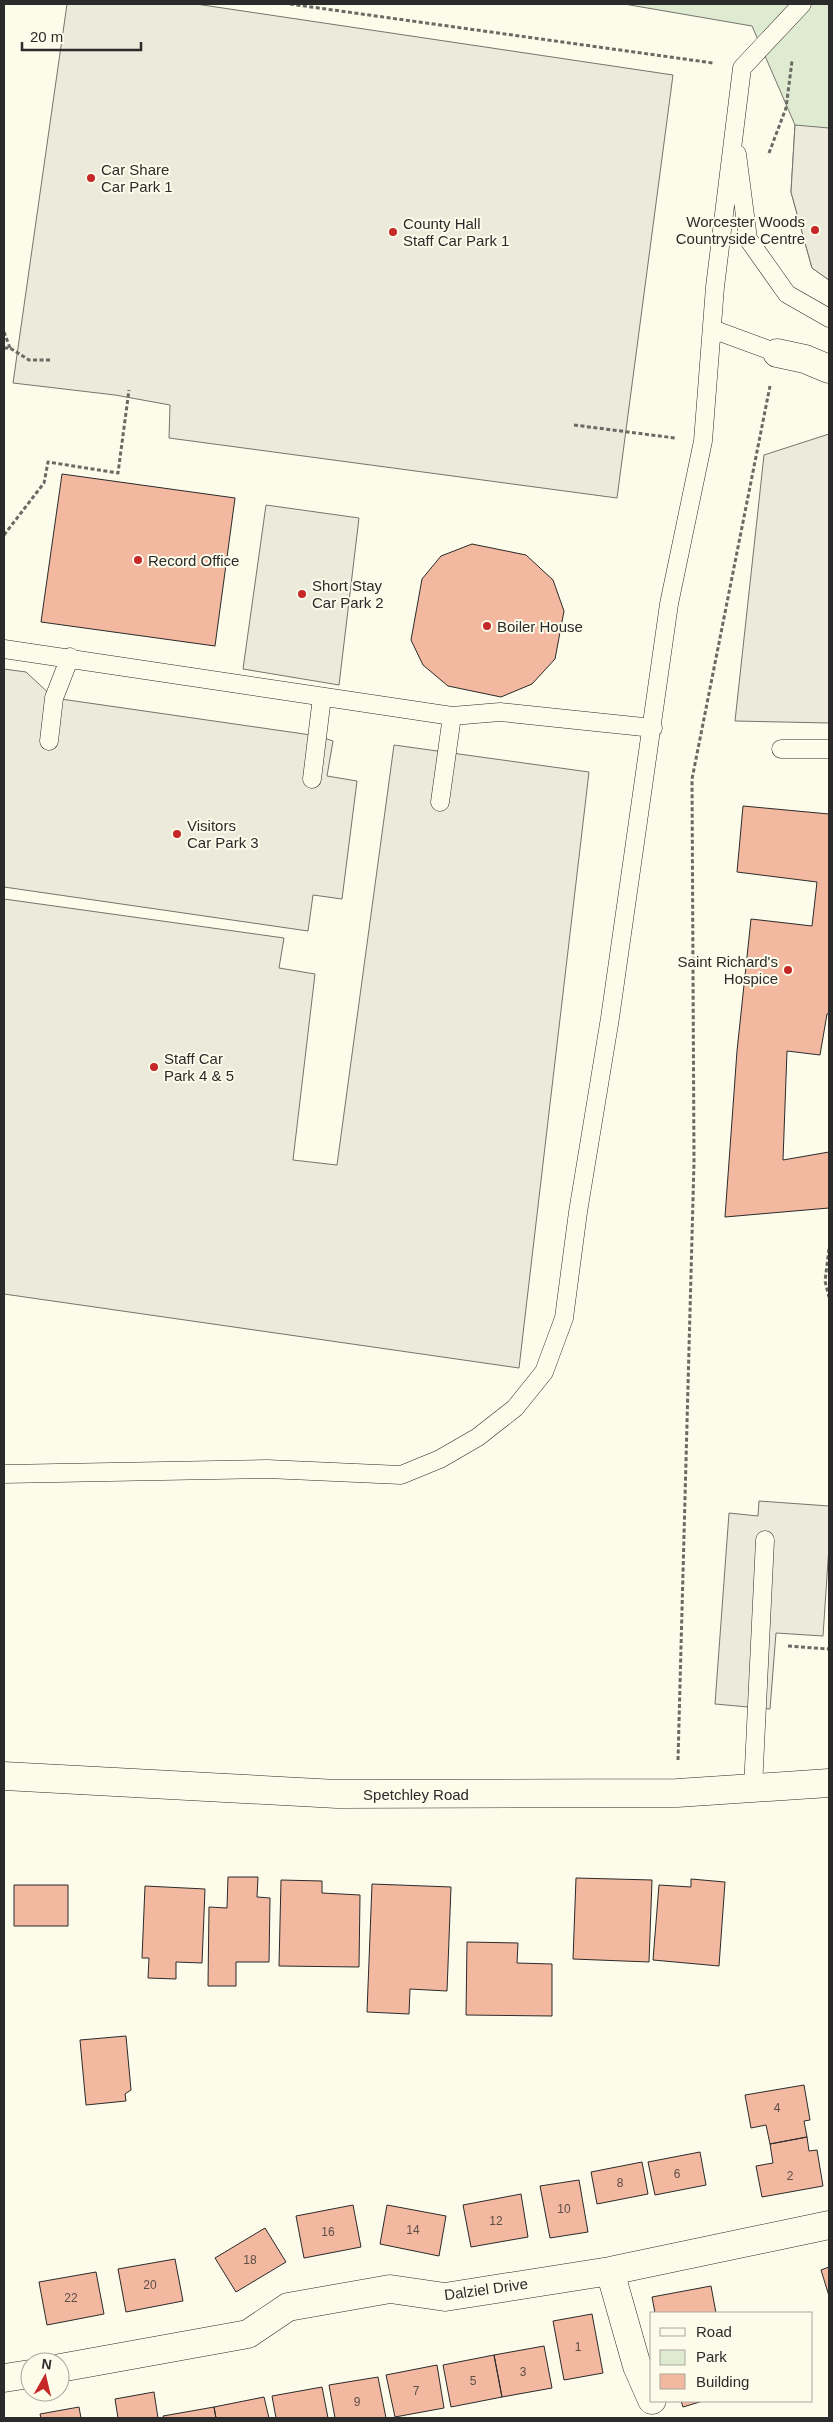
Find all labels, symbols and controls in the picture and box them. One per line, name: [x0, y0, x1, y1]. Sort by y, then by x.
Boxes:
scale bar: [22, 20, 141, 52]
text: 20 m: [30, 28, 63, 45]
place label: Car Share Car Park 1: [101, 161, 173, 195]
marker: Car Share Car Park 1: [85, 172, 97, 184]
place label: Worcester Woods Countryside Centre: [676, 213, 805, 247]
place label: County Hall Staff Car Park 1: [403, 215, 509, 249]
marker: Worcester Woods Countryside Centre: [809, 224, 821, 236]
marker: County Hall Staff Car Park 1: [387, 226, 399, 238]
place label: Record Office: [148, 552, 239, 569]
marker: Record Office: [132, 554, 144, 566]
place label: Short Stay Car Park 2: [312, 577, 384, 611]
marker: Short Stay Car Park 2: [296, 588, 308, 600]
place label: Boiler House: [497, 618, 583, 635]
marker: Boiler House: [481, 620, 493, 632]
place label: Visitors Car Park 3: [187, 817, 259, 851]
marker: Visitors Car Park 3: [171, 828, 183, 840]
place label: Saint Richard's Hospice: [678, 953, 778, 987]
marker: Saint Richard's Hospice: [782, 964, 794, 976]
place label: Staff Car Park 4 & 5: [164, 1050, 234, 1084]
marker: Staff Car Park 4 & 5: [148, 1061, 160, 1073]
street label: Spetchley Road: [363, 1786, 469, 1803]
house number: 4: [774, 2101, 781, 2115]
house number: 6: [674, 2167, 681, 2181]
house number: 2: [787, 2169, 794, 2183]
house number: 8: [617, 2176, 624, 2190]
house number: 10: [557, 2202, 571, 2216]
house number: 12: [489, 2214, 503, 2228]
house number: 14: [406, 2223, 420, 2237]
house number: 16: [321, 2225, 335, 2239]
house number: 18: [243, 2253, 257, 2267]
street label: Dalziel Drive: [443, 2275, 529, 2303]
house number: 20: [143, 2278, 157, 2292]
house number: 22: [64, 2291, 78, 2305]
legend: [650, 2312, 813, 2402]
text: Road: [696, 2323, 732, 2340]
house number: 1: [575, 2340, 582, 2354]
text: Park: [696, 2348, 727, 2365]
north arrow: [20, 2352, 70, 2402]
text: N: [41, 2355, 53, 2373]
house number: 3: [520, 2365, 527, 2379]
text: Building: [696, 2373, 749, 2390]
house number: 5: [470, 2374, 477, 2388]
house number: 7: [413, 2384, 420, 2398]
house number: 9: [354, 2395, 361, 2409]

